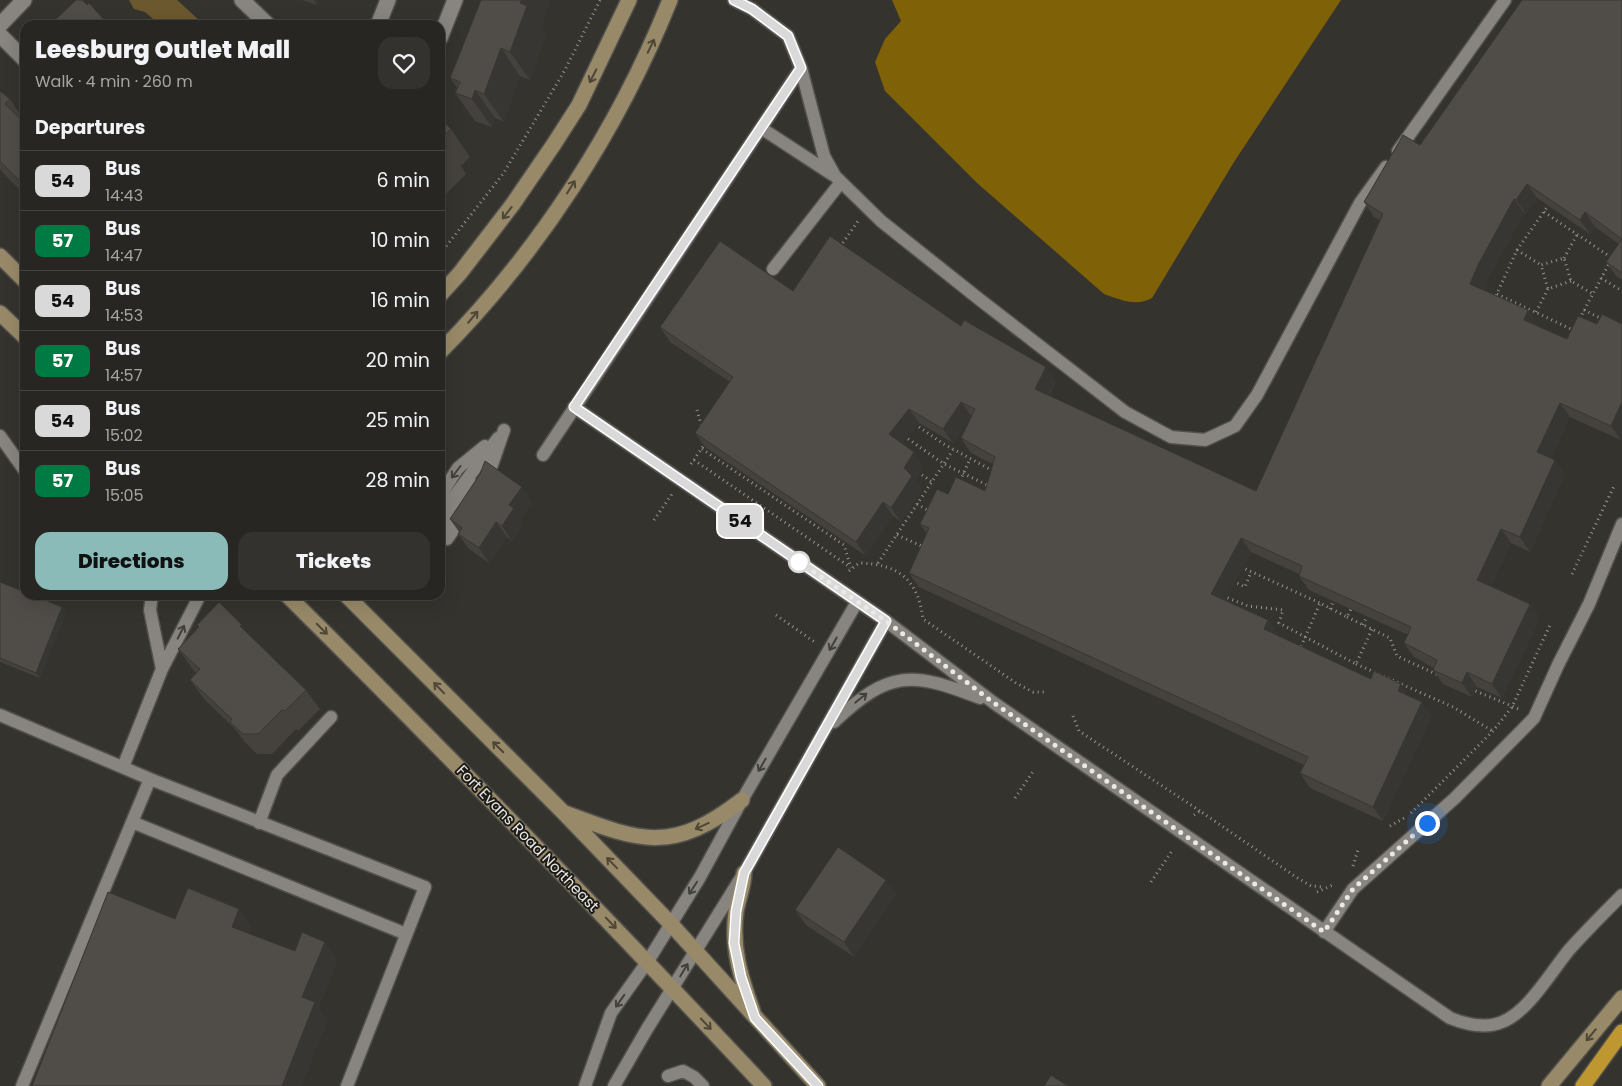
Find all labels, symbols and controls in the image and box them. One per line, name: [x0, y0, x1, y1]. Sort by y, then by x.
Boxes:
text: Leesburg Outlet Mall: [35, 33, 290, 66]
button: heart: [378, 37, 430, 89]
one-way arrow: [647, 39, 656, 54]
one-way arrow: [588, 68, 598, 83]
text: Walk · 4 min · 260 m: [35, 70, 193, 93]
text: Departures: [35, 114, 145, 141]
text: Bus: [105, 155, 141, 182]
text: 6 min: [376, 167, 430, 194]
text: 54: [51, 168, 74, 193]
one-way arrow: [566, 180, 576, 194]
text: 14:43: [105, 184, 143, 207]
one-way arrow: [501, 206, 512, 219]
text: Bus: [105, 215, 141, 242]
text: 10 min: [371, 227, 430, 254]
text: 57: [52, 228, 73, 253]
text: 14:47: [105, 244, 142, 267]
text: Bus: [105, 275, 141, 302]
text: 16 min: [370, 287, 430, 314]
text: 54: [51, 288, 74, 313]
text: 14:53: [105, 304, 143, 327]
one-way arrow: [468, 311, 479, 324]
text: Bus: [105, 335, 141, 362]
text: 20 min: [366, 347, 430, 374]
text: 57: [52, 348, 73, 373]
text: 14:57: [105, 364, 142, 387]
text: Bus: [105, 395, 141, 422]
text: 25 min: [366, 407, 430, 434]
text: 54: [51, 408, 74, 433]
text: 15:02: [105, 424, 143, 447]
text: Bus: [105, 455, 141, 482]
one-way arrow: [451, 465, 462, 478]
text: 28 min: [366, 467, 430, 494]
text: 57: [52, 468, 73, 493]
text: 15:05: [105, 484, 144, 507]
line badge: 54: [718, 505, 762, 537]
text: 54: [728, 508, 752, 533]
button: Directions: [35, 532, 228, 590]
button: Tickets: [238, 532, 430, 590]
unlabelled marker: [788, 551, 810, 573]
one-way arrow: [316, 623, 328, 636]
one-way arrow: [176, 625, 186, 640]
one-way arrow: [827, 637, 837, 651]
one-way arrow: [433, 682, 445, 694]
one-way arrow: [854, 692, 867, 703]
one-way arrow: [492, 741, 504, 754]
one-way arrow: [756, 758, 766, 772]
street label: Fort Evans Road Northeast: [452, 760, 604, 916]
your location: [1415, 811, 1440, 836]
one-way arrow: [695, 822, 710, 832]
one-way arrow: [606, 857, 618, 869]
one-way arrow: [688, 881, 698, 895]
one-way arrow: [605, 917, 617, 929]
one-way arrow: [679, 964, 689, 978]
one-way arrow: [615, 994, 625, 1008]
one-way arrow: [700, 1018, 712, 1030]
one-way arrow: [1585, 1029, 1596, 1042]

